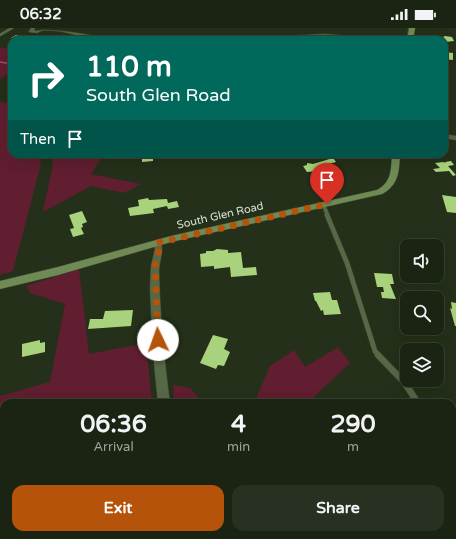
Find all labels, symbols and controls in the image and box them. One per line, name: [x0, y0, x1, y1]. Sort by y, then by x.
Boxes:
text: 06:32: [20, 5, 62, 23]
text: 110 m: [86, 50, 172, 84]
icon: right: [20, 52, 72, 104]
text: South Glen Road: [86, 84, 231, 106]
icon: arrive: [64, 128, 86, 150]
text: Then: [20, 130, 56, 148]
pin: [310, 163, 344, 204]
icon: arrive: [316, 169, 338, 191]
street label: South Glen Road: [176, 199, 265, 232]
map controls: [400, 239, 444, 387]
button: sound: [400, 239, 444, 283]
button: search: [400, 291, 444, 335]
position arrow: [137, 319, 179, 361]
button: layers: [400, 343, 444, 387]
text: 06:36: [80, 410, 147, 439]
text: 4: [231, 410, 246, 439]
text: 290: [330, 410, 376, 439]
text: Arrival: [93, 439, 134, 455]
text: min: [227, 439, 250, 455]
text: m: [347, 439, 359, 455]
button: Exit: [12, 485, 224, 531]
button: Share: [232, 485, 444, 531]

